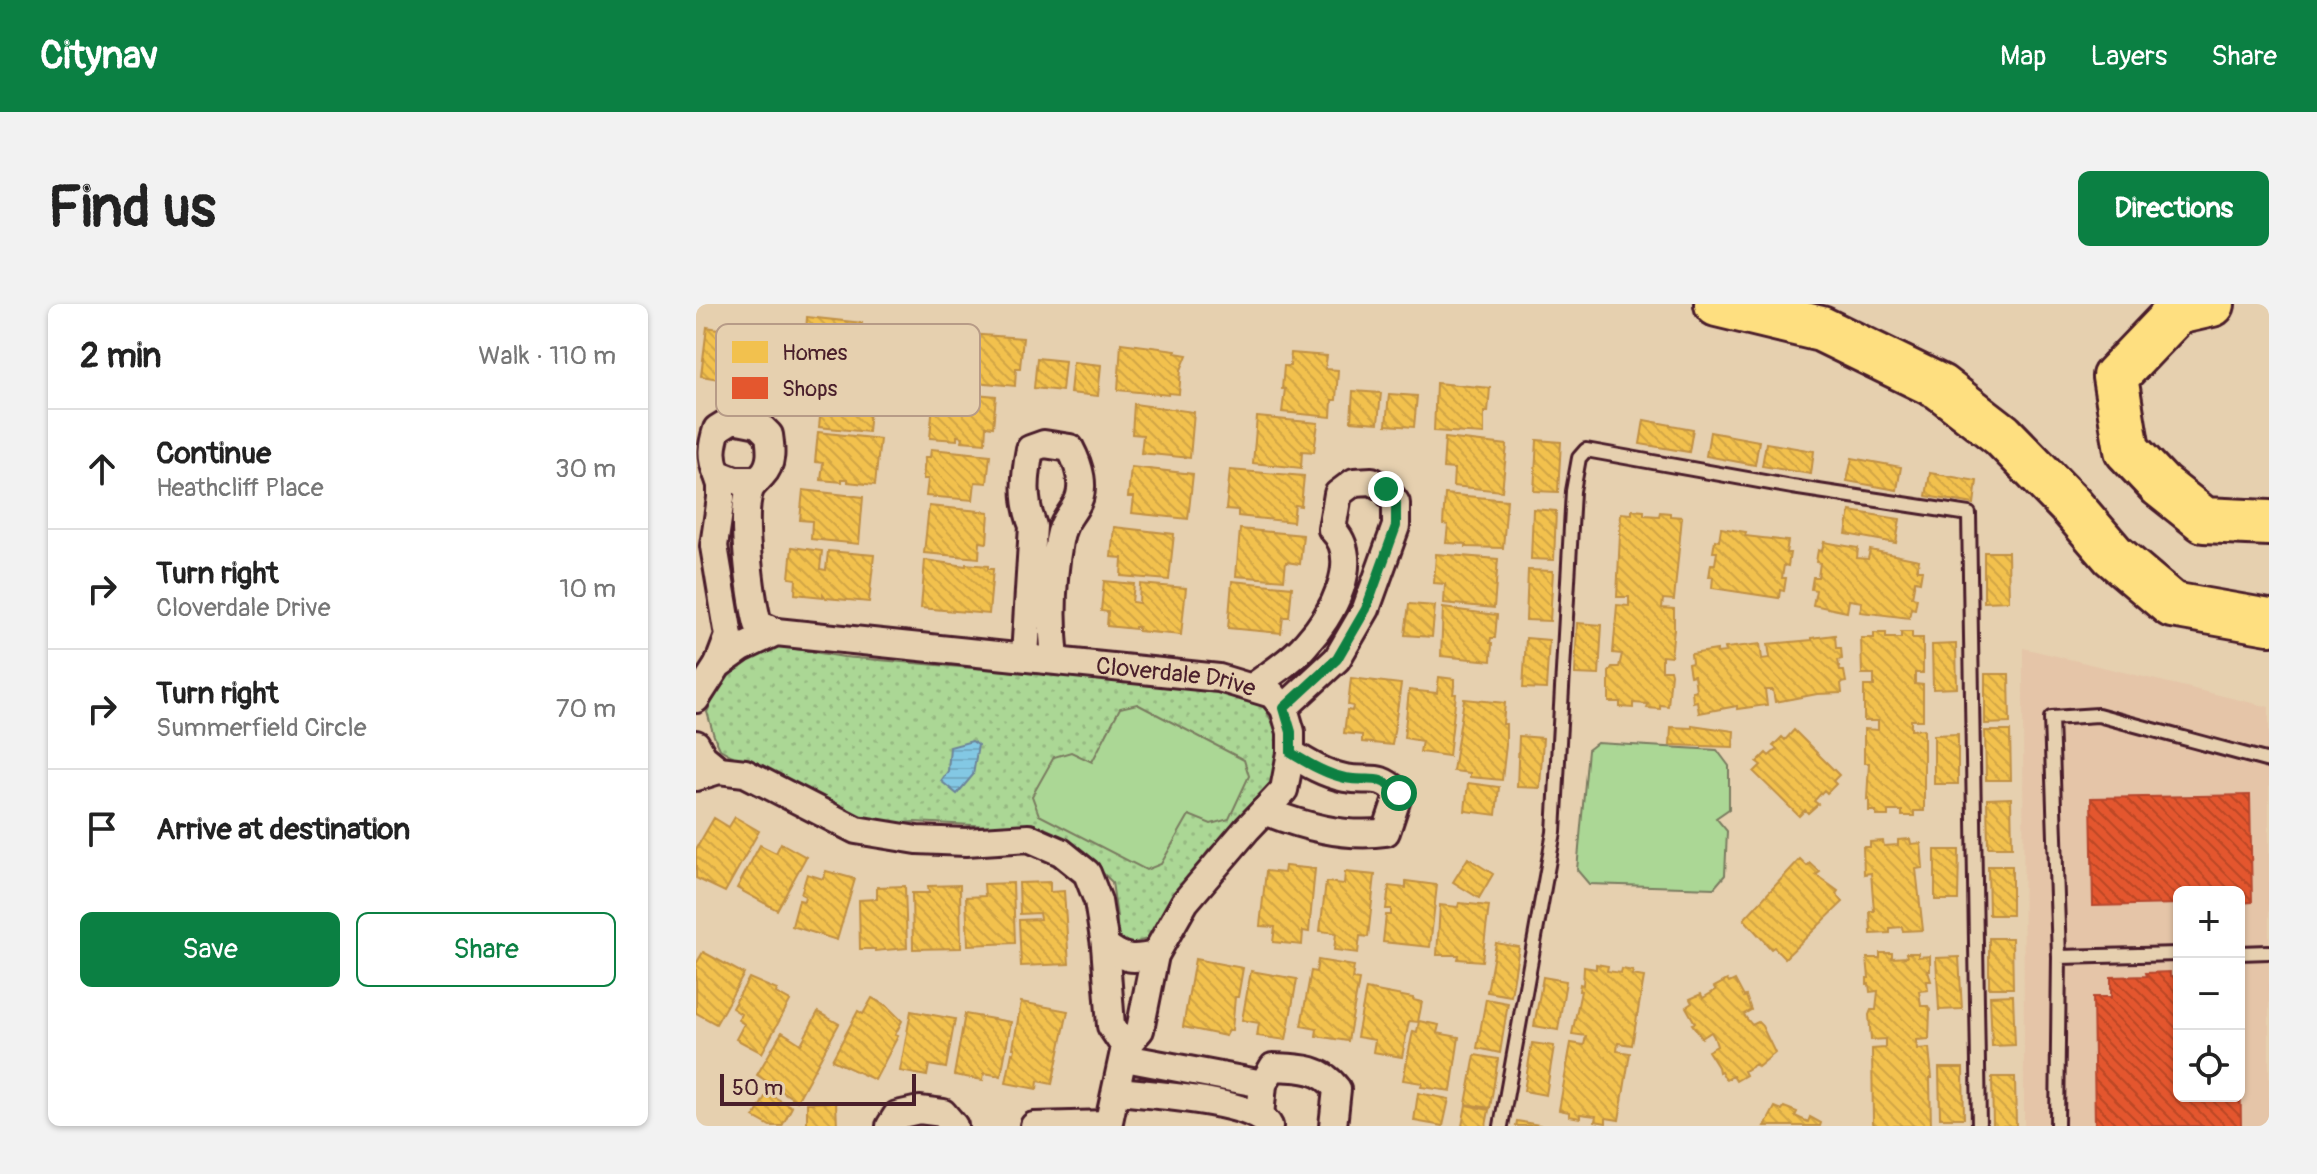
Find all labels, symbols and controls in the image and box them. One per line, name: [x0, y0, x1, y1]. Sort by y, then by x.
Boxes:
text: Citynav: [40, 32, 158, 80]
text: Map: [2000, 39, 2046, 74]
text: Layers: [2090, 39, 2167, 74]
text: Share: [2211, 39, 2277, 74]
button: Directions: [2078, 171, 2269, 246]
text: Find us: [48, 174, 216, 243]
legend: [716, 324, 980, 416]
text: 2 min: [80, 335, 162, 378]
text: Homes: [782, 339, 847, 367]
text: Walk · 110 m: [478, 340, 616, 372]
text: Shops: [782, 375, 838, 403]
text: Continue: [156, 435, 271, 472]
icon: ahead: [80, 447, 124, 491]
text: 30 m: [555, 453, 616, 485]
route end: [1368, 471, 1404, 507]
text: Heathcliff Place: [156, 472, 324, 504]
text: Turn right: [156, 555, 279, 592]
icon: right: [80, 567, 124, 611]
text: 10 m: [559, 573, 616, 605]
text: Cloverdale Drive: [156, 592, 330, 624]
street label: Cloverdale Drive: [1095, 651, 1259, 703]
text: Turn right: [156, 675, 279, 712]
icon: right: [80, 687, 124, 731]
text: 70 m: [556, 693, 616, 725]
text: Summerfield Circle: [156, 712, 366, 744]
route start: [1381, 775, 1417, 811]
icon: arrive: [80, 807, 124, 851]
text: Arrive at destination: [156, 811, 410, 848]
map controls: [2173, 886, 2245, 1102]
button: +: [2173, 886, 2245, 958]
button: Save: [80, 912, 340, 987]
button: Share: [356, 912, 616, 987]
button: −: [2173, 958, 2245, 1030]
button: locate: [2173, 1030, 2245, 1102]
scale bar: [720, 1070, 916, 1106]
text: 50 m: [732, 1074, 783, 1102]

